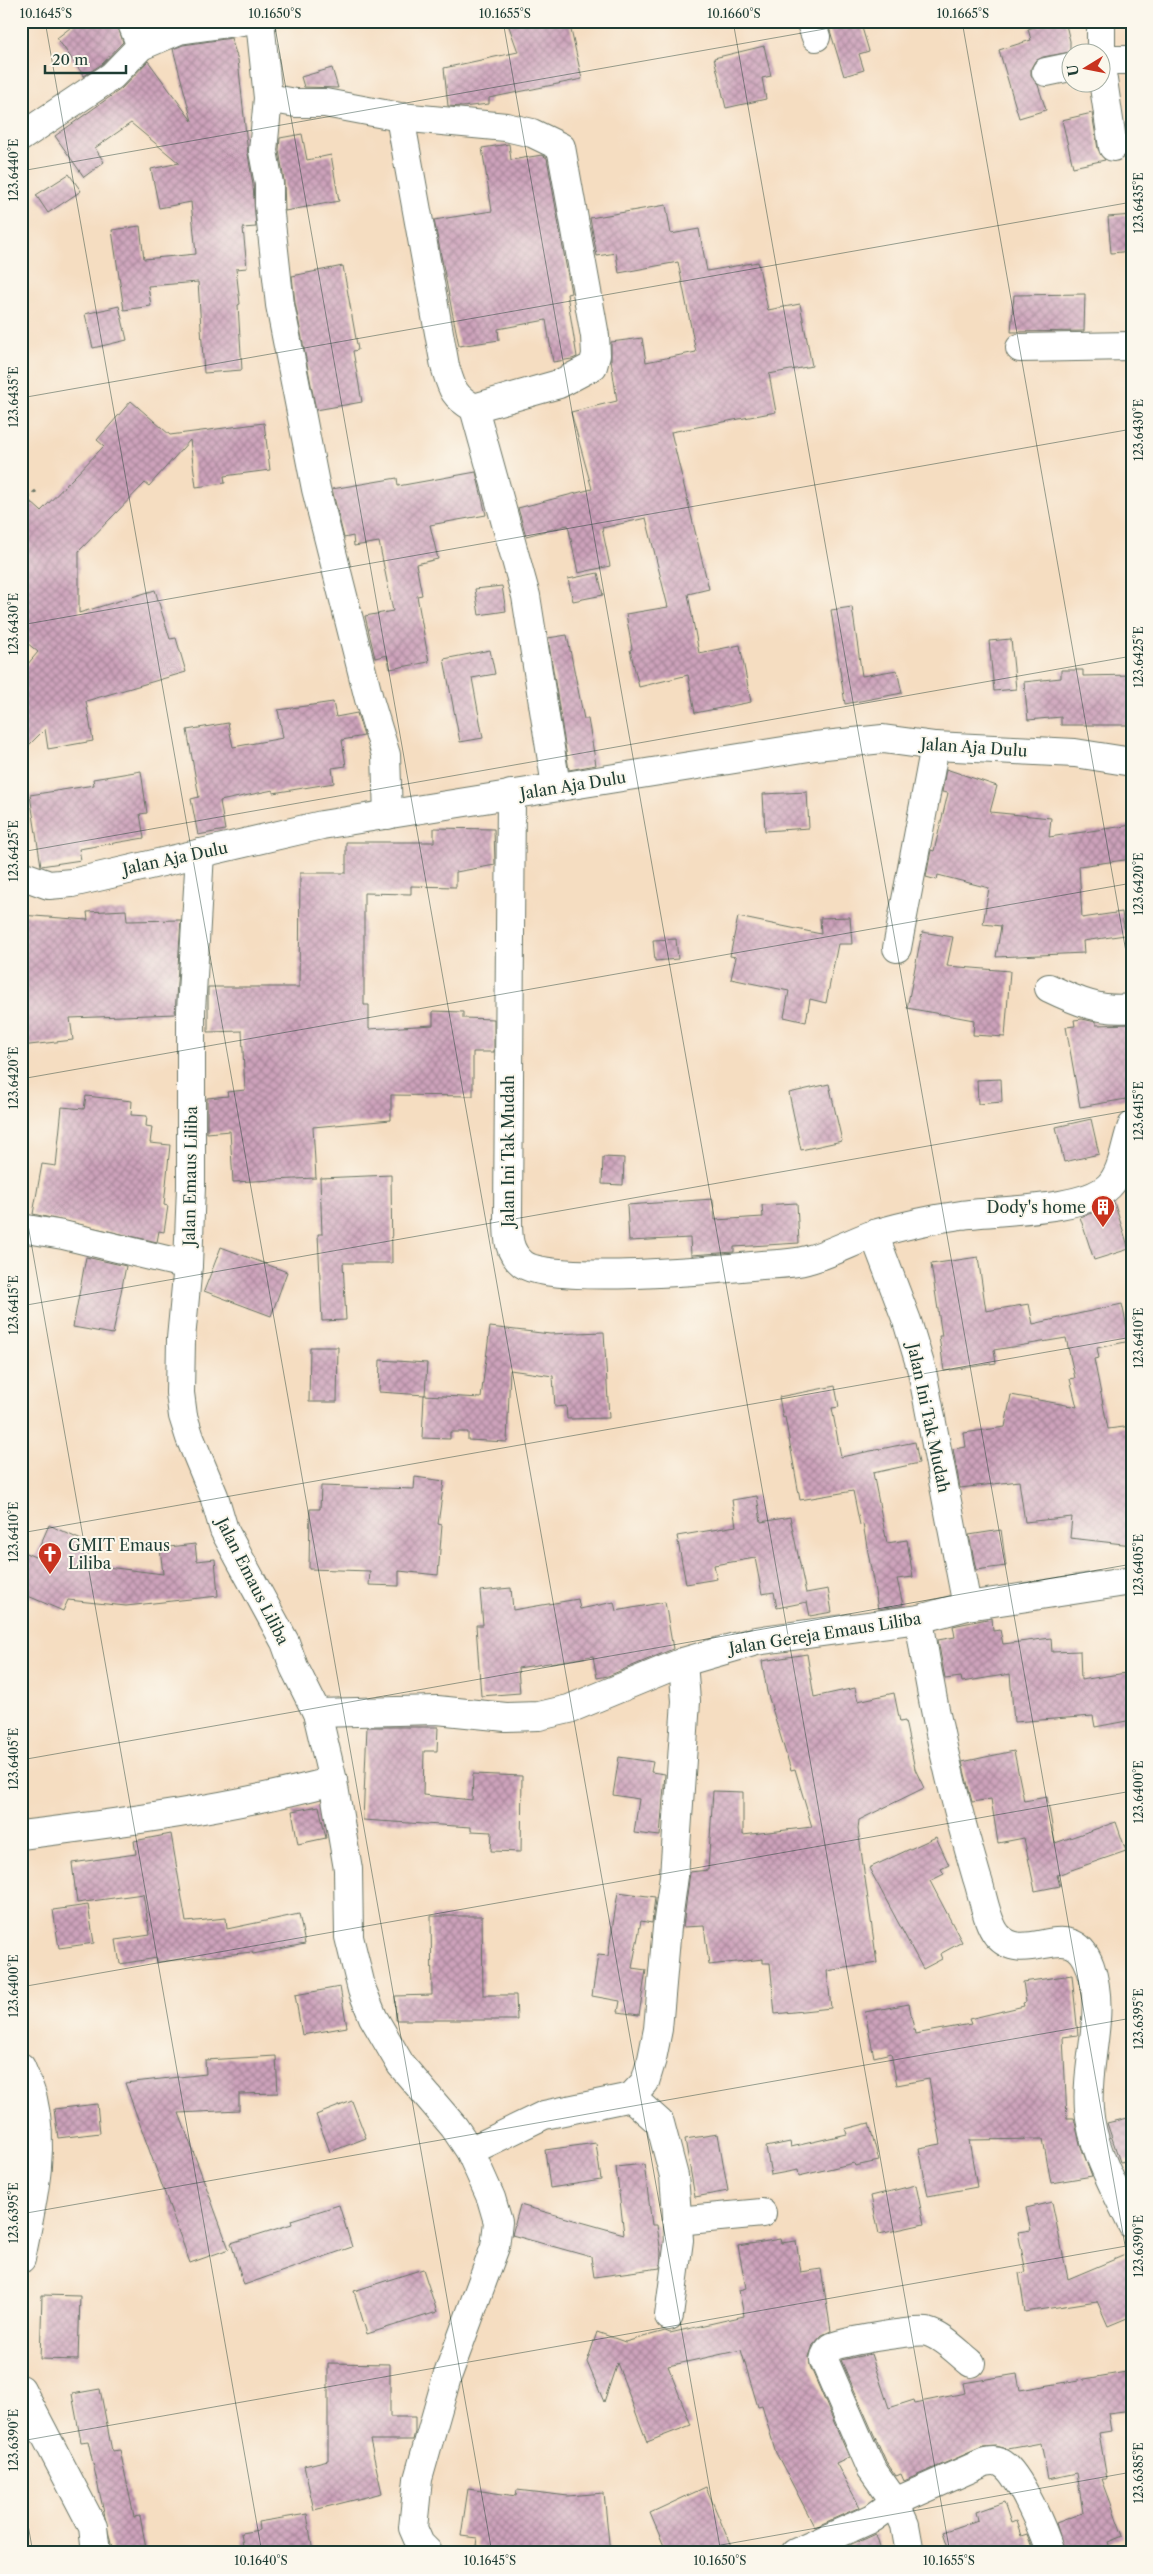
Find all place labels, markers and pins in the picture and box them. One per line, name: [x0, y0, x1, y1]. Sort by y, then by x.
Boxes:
building icon: Dody's home: [1090, 1194, 1116, 1228]
place label: Dody's home: [986, 1197, 1086, 1217]
place label: GMIT Emaus Liliba: [68, 1535, 170, 1573]
church icon: GMIT Emaus Liliba: [37, 1541, 63, 1575]

